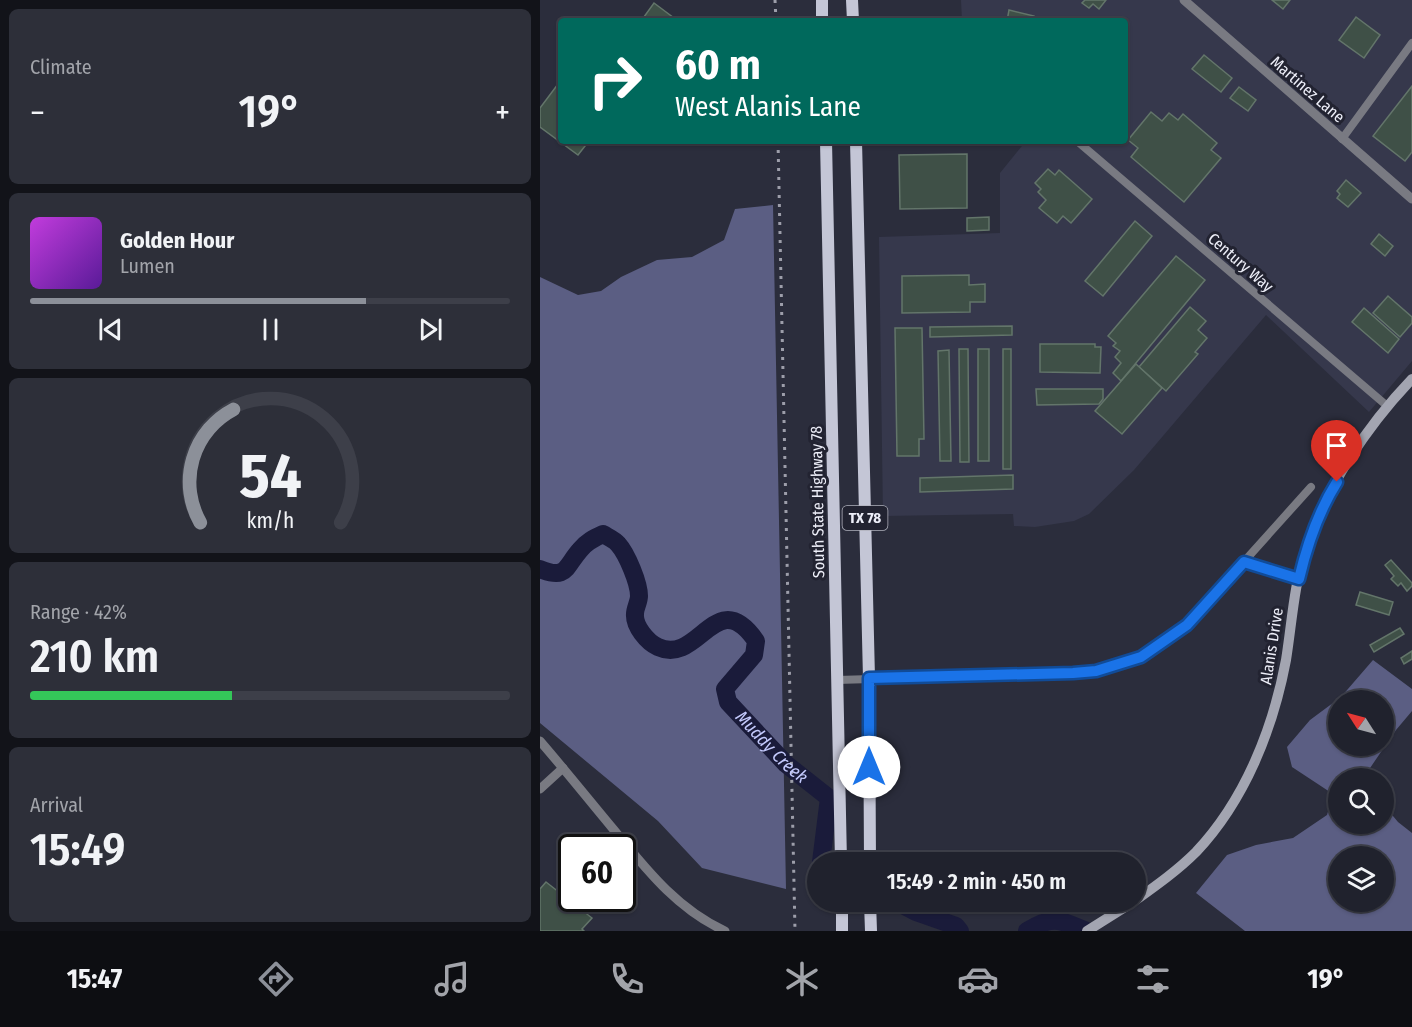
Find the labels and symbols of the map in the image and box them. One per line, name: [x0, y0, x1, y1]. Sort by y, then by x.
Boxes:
street label: Martinez Lane: [1267, 52, 1349, 127]
street label: Century Way: [1204, 229, 1278, 297]
pin: [1311, 420, 1362, 482]
street label: South State Highway 78: [807, 426, 828, 578]
road number: TX 78: [842, 506, 888, 530]
street label: Alanis Drive: [1256, 606, 1287, 686]
north arrow: [1328, 690, 1394, 756]
water label: Muddy Creek: [731, 706, 812, 788]
position arrow: [837, 735, 901, 799]
speed limit sign: 60: [558, 834, 636, 912]

